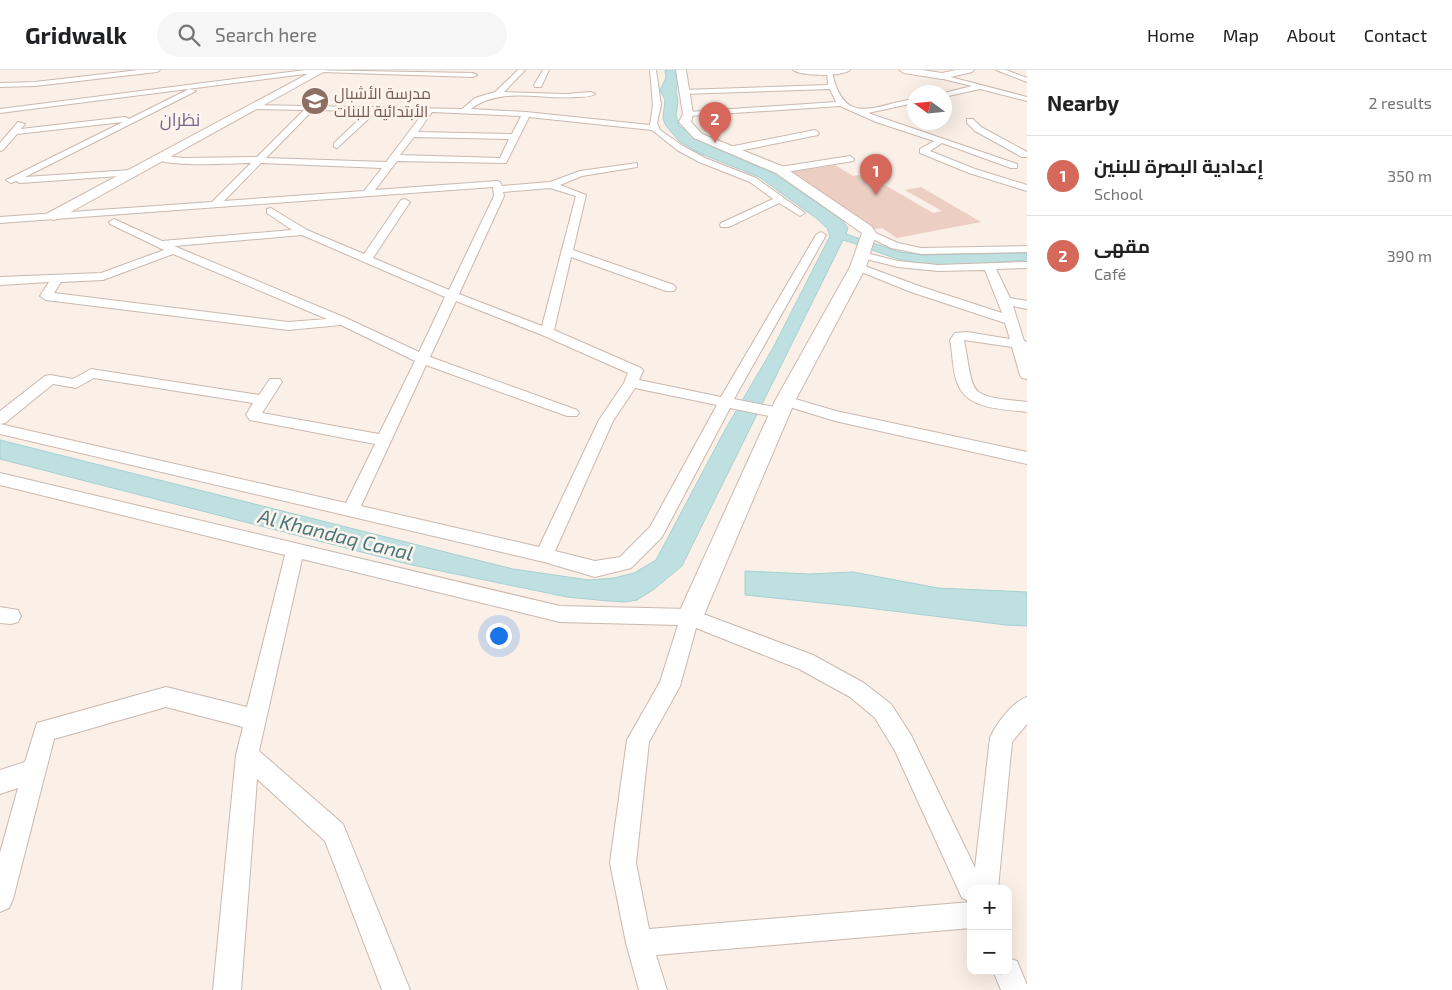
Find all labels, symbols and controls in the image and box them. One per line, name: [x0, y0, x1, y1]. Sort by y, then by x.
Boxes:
search box: [157, 12, 507, 57]
text: Gridwalk: [25, 20, 127, 49]
icon: search: [175, 21, 203, 49]
text: Search here: [215, 23, 317, 46]
text: Home: [1147, 24, 1195, 46]
text: Map: [1223, 24, 1259, 46]
text: About: [1287, 24, 1336, 46]
text: Contact: [1364, 24, 1427, 46]
place label: مدرسة الأشبال الأبتدائية للبنات: [334, 83, 431, 121]
north arrow: [907, 85, 952, 130]
school or university icon: مدرسة الأشبال الأبتدائية للبنات: [300, 86, 330, 116]
text: Nearby: [1047, 90, 1119, 115]
text: 2 results: [1369, 93, 1432, 112]
pin: 2: [699, 102, 731, 143]
district label: نظران: [160, 108, 200, 131]
pin: 1: [860, 154, 892, 195]
text: إعدادية البصرة للبنين: [1094, 154, 1263, 177]
text: 1: [1060, 166, 1066, 185]
text: 350 m: [1387, 166, 1432, 185]
text: School: [1094, 184, 1143, 203]
text: مقهى: [1094, 234, 1150, 257]
text: 2: [1058, 246, 1068, 265]
text: 390 m: [1387, 246, 1432, 265]
text: Café: [1094, 264, 1126, 283]
water label: Al Khandaq Canal: [255, 503, 416, 565]
your location: [486, 623, 512, 649]
map controls: [967, 885, 1012, 975]
button: +: [967, 885, 1012, 930]
button: −: [967, 930, 1012, 975]

